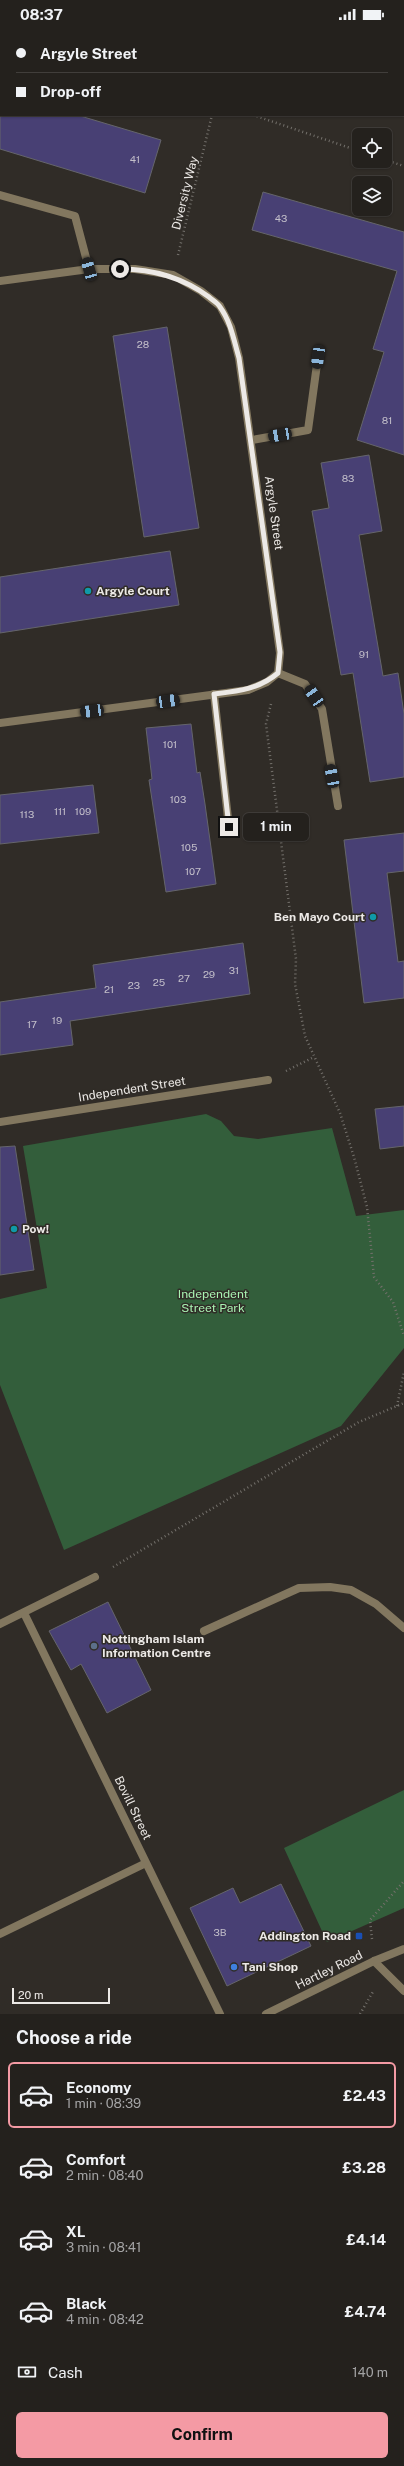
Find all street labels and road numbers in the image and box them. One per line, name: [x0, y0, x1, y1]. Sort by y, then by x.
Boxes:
street label: Diversity Way: [169, 154, 201, 231]
street label: Argyle Street: [262, 475, 286, 551]
street label: Independent Street: [77, 1074, 187, 1104]
street label: Bovill Street: [112, 1774, 155, 1842]
street label: Hartley Road: [293, 1948, 365, 1992]

